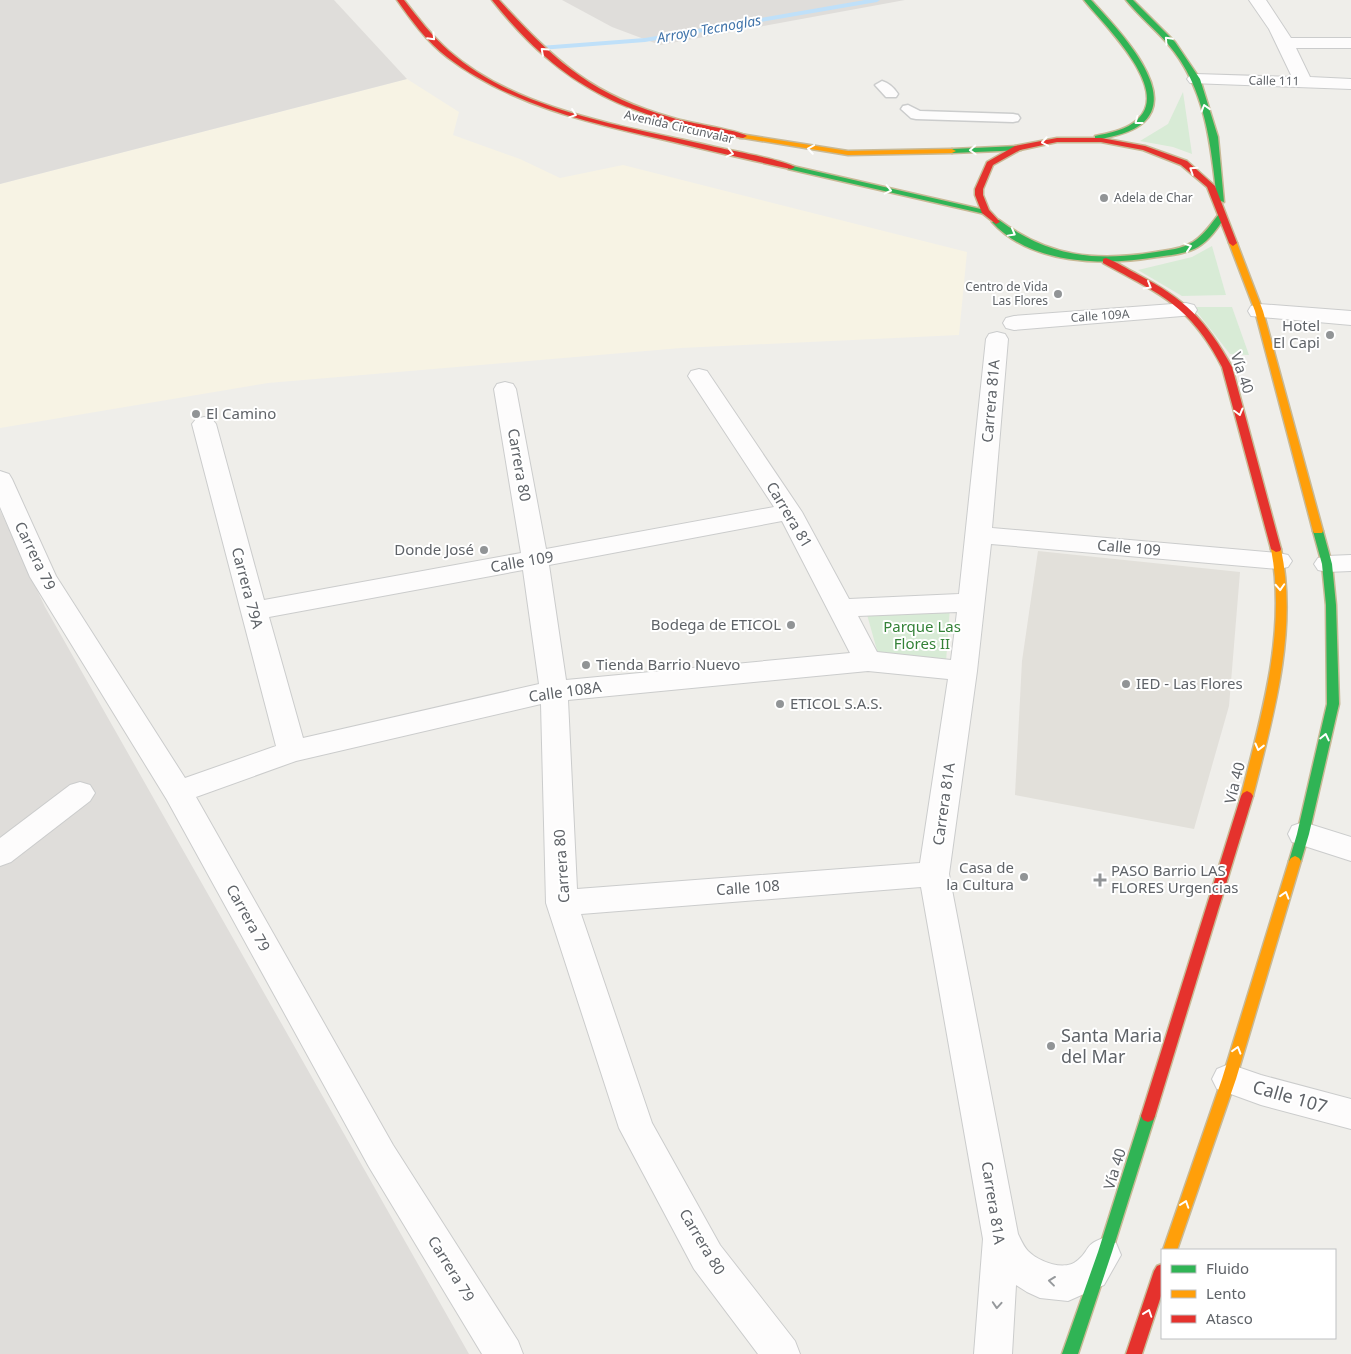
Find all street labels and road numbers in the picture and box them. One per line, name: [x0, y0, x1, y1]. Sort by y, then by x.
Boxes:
street label: Calle 111: [1248, 72, 1300, 89]
street label: Avenida Circunvalar: [623, 106, 736, 147]
street label: Calle 109A: [1070, 305, 1130, 326]
street label: Vía 40: [1227, 349, 1259, 396]
street label: Carrera 81A: [976, 358, 1004, 443]
street label: Carrera 80: [504, 427, 536, 503]
street label: Carrera 81: [762, 478, 817, 551]
street label: Carrera 79: [11, 518, 61, 593]
street label: Calle 109: [1096, 534, 1162, 560]
street label: Carrera 79A: [228, 545, 269, 631]
street label: Calle 109: [489, 546, 555, 576]
street label: Calle 108A: [527, 676, 603, 706]
street label: Vía 40: [1219, 760, 1249, 806]
street label: Carrera 81A: [927, 761, 959, 847]
street label: Carrera 80: [548, 829, 574, 904]
street label: Calle 108: [715, 875, 780, 899]
street label: Carrera 79: [222, 880, 276, 955]
street label: Calle 107: [1250, 1074, 1330, 1118]
street label: Vía 40: [1098, 1146, 1130, 1192]
street label: Carrera 81A: [978, 1160, 1010, 1246]
street label: Carrera 80: [675, 1205, 730, 1278]
street label: Carrera 79: [424, 1232, 480, 1305]

